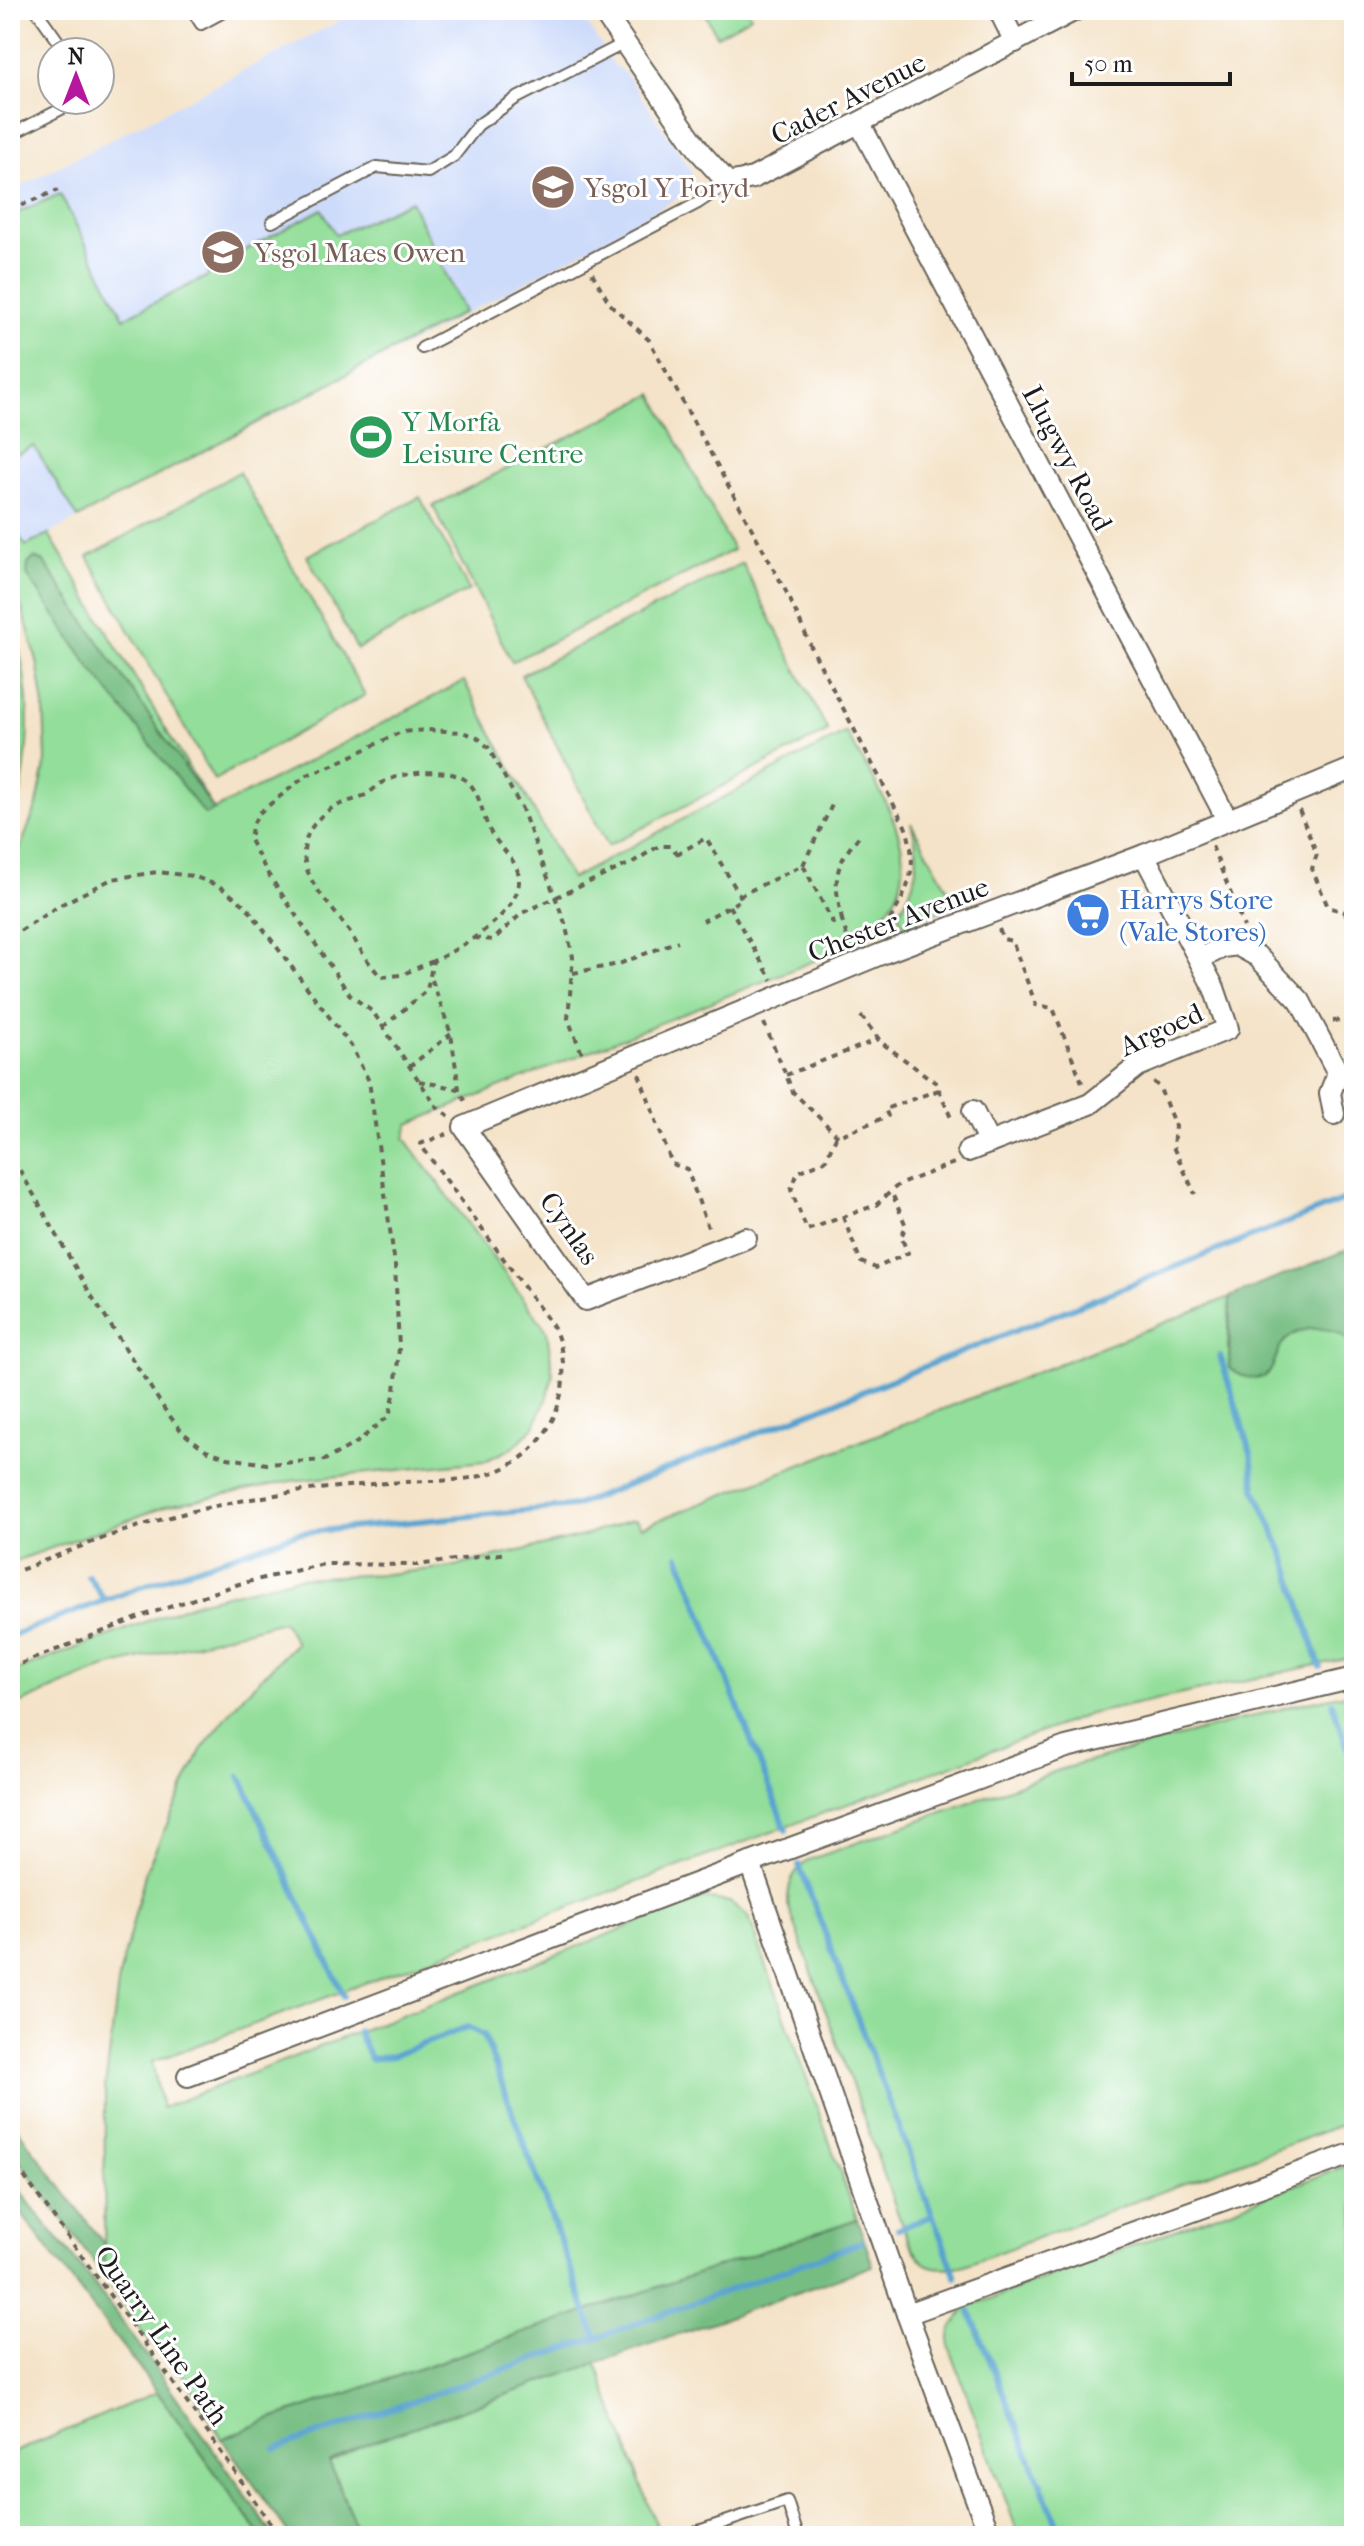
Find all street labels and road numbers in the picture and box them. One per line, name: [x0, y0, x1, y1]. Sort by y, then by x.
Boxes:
street label: Cader Avenue: [765, 45, 931, 152]
street label: Llugwy Road: [1015, 380, 1120, 537]
street label: Chester Avenue: [803, 870, 993, 969]
street label: Argoed: [1113, 996, 1209, 1063]
street label: Cynlas: [533, 1186, 606, 1271]
street label: Quarry Line Path: [87, 2239, 236, 2432]

